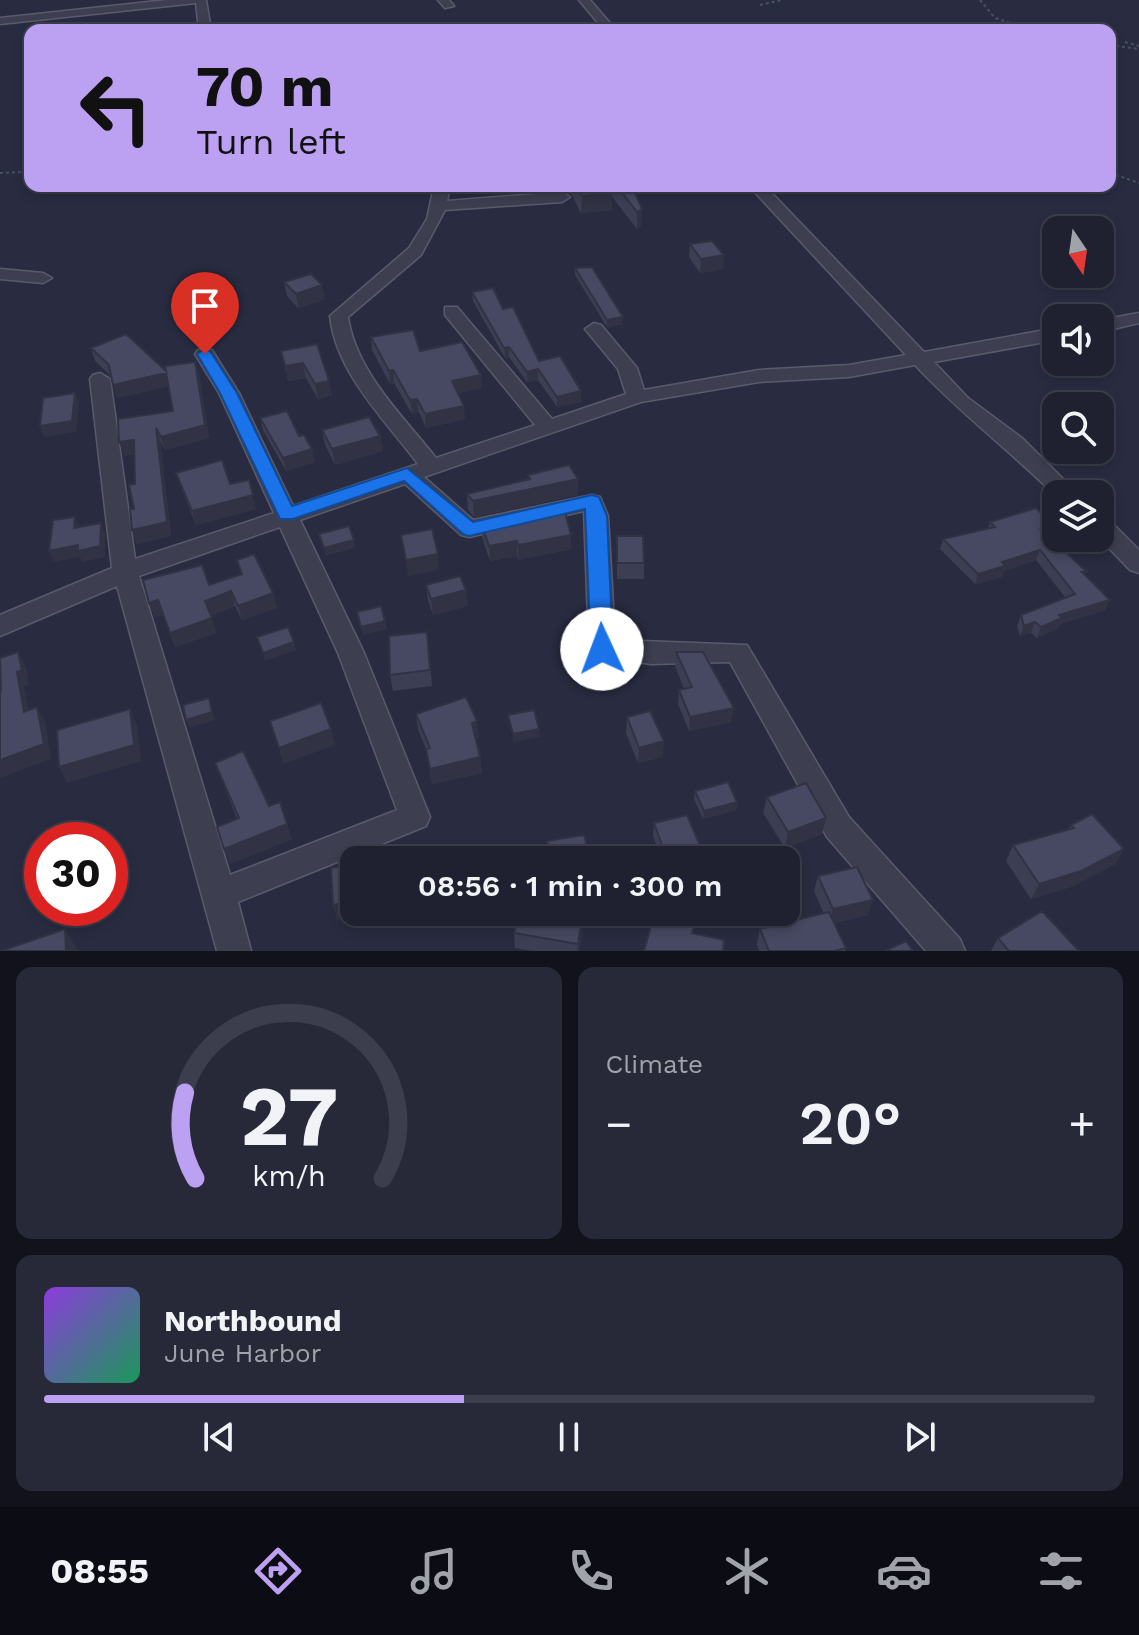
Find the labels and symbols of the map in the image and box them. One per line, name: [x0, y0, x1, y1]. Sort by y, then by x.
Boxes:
north arrow: [1042, 216, 1114, 288]
pin: [171, 272, 239, 354]
position arrow: [560, 607, 644, 691]
speed limit sign: 30: [24, 822, 128, 926]

